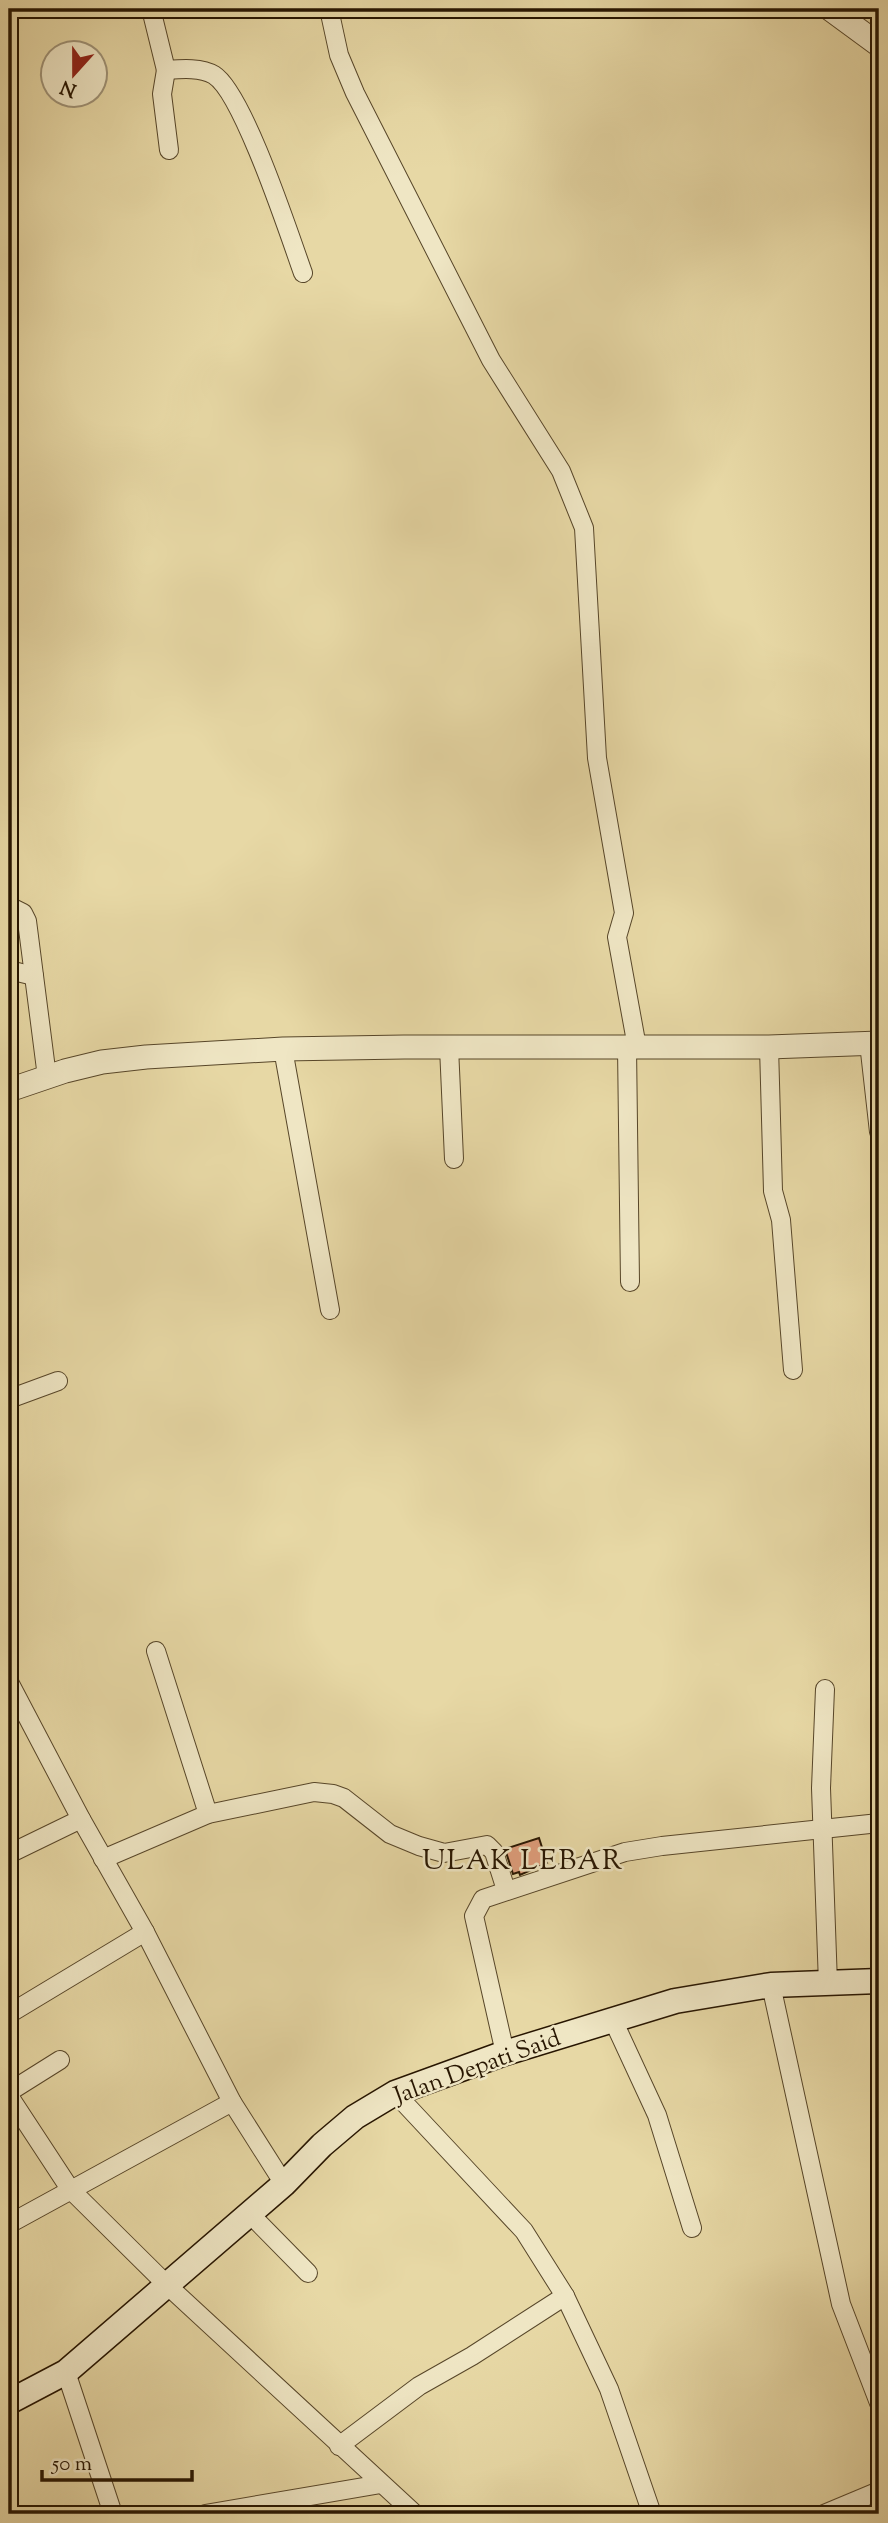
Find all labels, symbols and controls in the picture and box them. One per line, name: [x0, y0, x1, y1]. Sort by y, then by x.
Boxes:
north arrow: [38, 38, 108, 108]
text: N: [57, 72, 81, 103]
district label: ULAK LEBAR: [422, 1842, 624, 1882]
street label: Jalan Depati Said: [388, 2022, 566, 2114]
scale bar: [42, 2439, 192, 2483]
text: 50 m: [51, 2450, 92, 2480]

